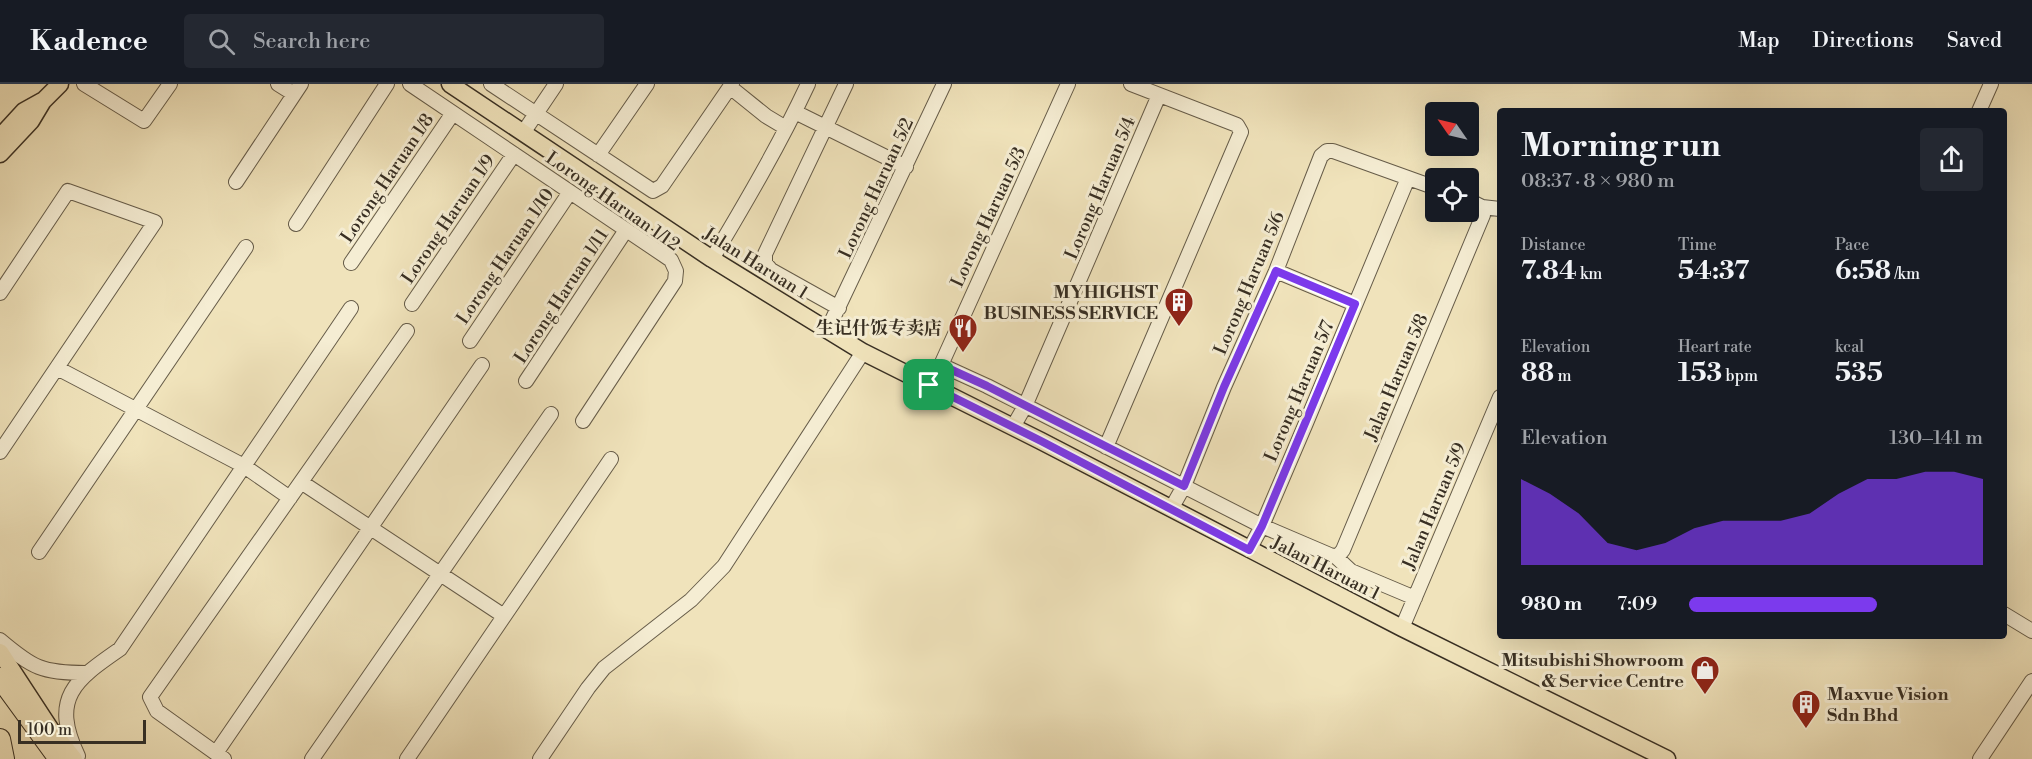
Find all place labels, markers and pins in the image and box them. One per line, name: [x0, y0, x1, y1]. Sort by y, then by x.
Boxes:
place label: MYHIGHST BUSINESS SERVICE: [984, 281, 1158, 325]
building icon: MYHIGHST BUSINESS SERVICE: [1163, 286, 1195, 328]
restaurant icon: 生记什饭专卖店: [947, 312, 979, 354]
place label: 生记什饭专卖店: [816, 317, 942, 340]
pin: [903, 359, 954, 410]
place label: Mitsubishi Showroom & Service Centre: [1501, 649, 1685, 693]
shop icon: Mitsubishi Showroom & Service Centre: [1689, 654, 1721, 696]
place label: Maxvue Vision Sdn Bhd: [1827, 683, 1948, 727]
building icon: Maxvue Vision Sdn Bhd: [1790, 688, 1822, 730]

